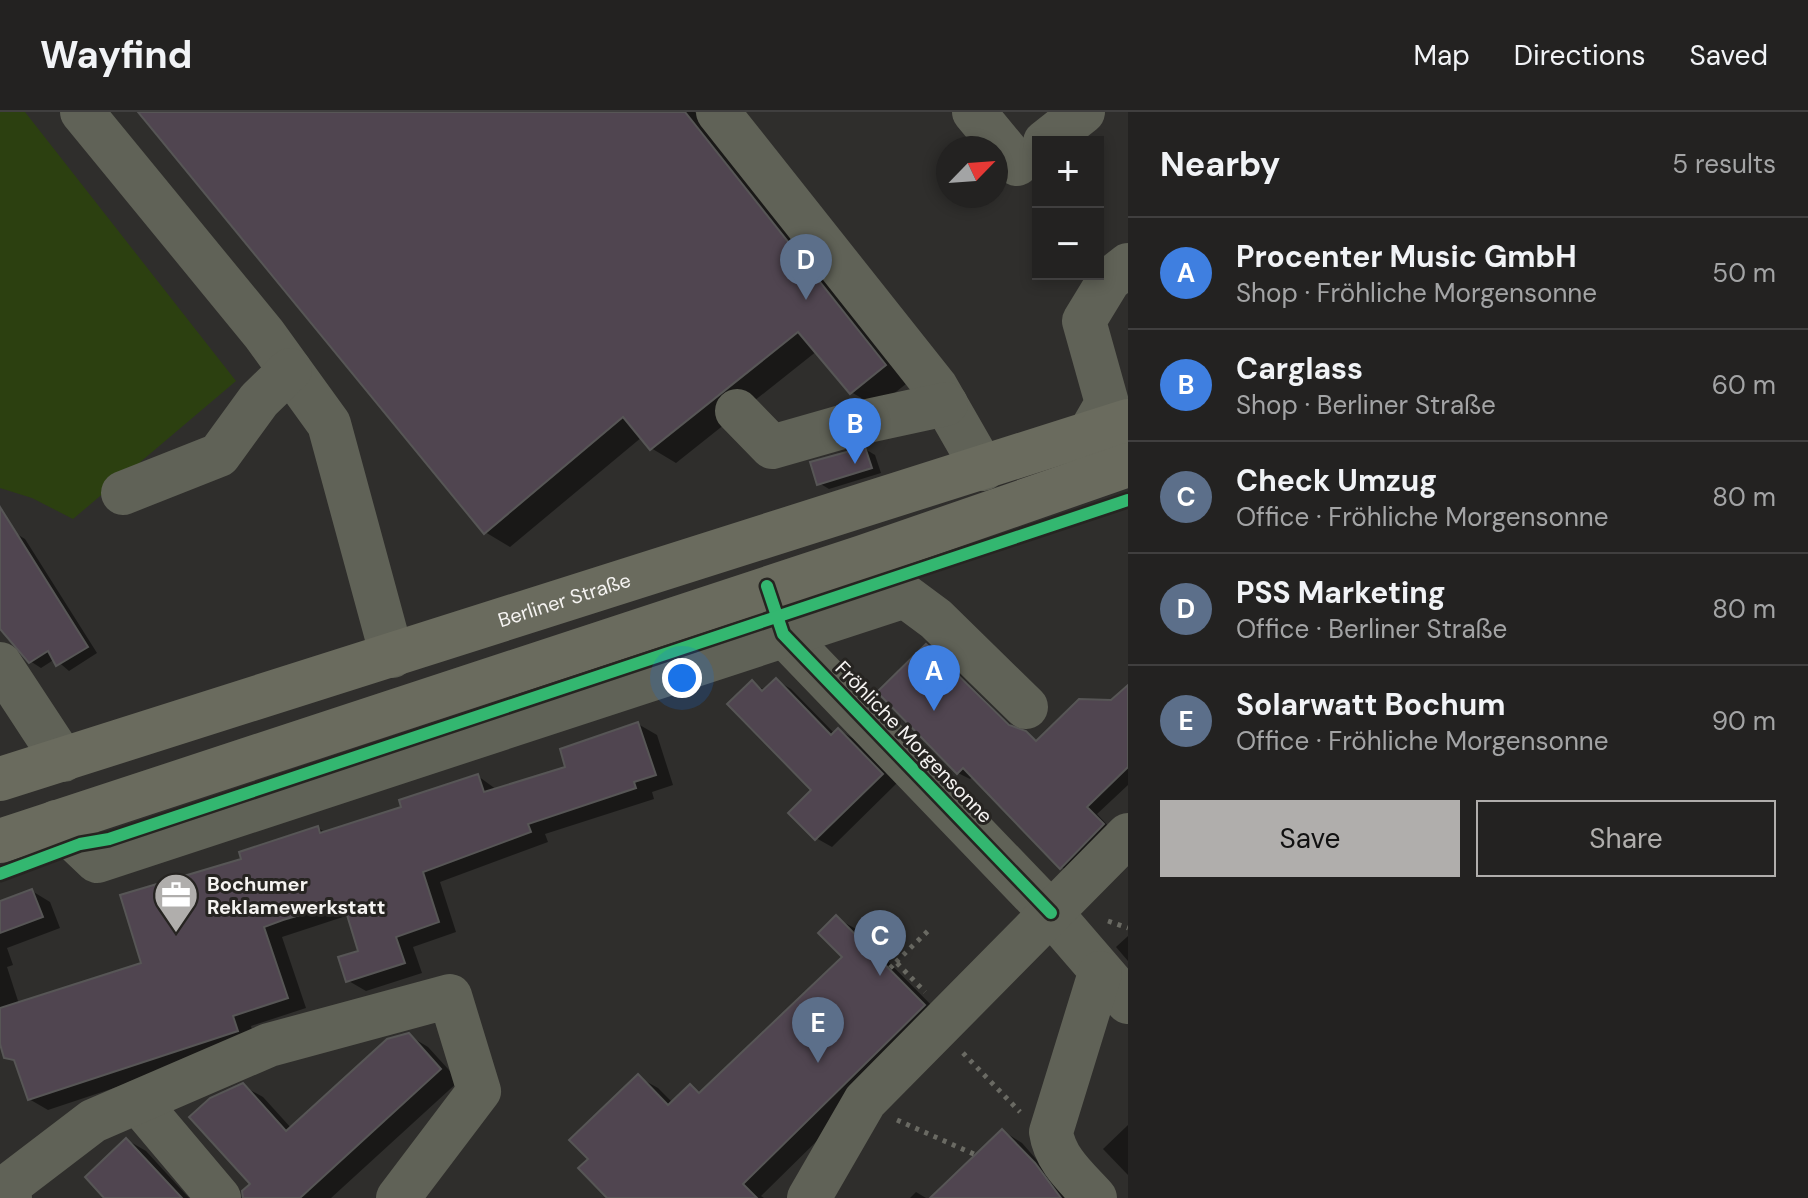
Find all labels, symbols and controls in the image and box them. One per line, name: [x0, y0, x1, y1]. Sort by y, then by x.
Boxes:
text: Wayfind: [40, 30, 193, 80]
text: Map: [1413, 37, 1470, 74]
text: Directions: [1514, 37, 1646, 74]
text: Saved: [1690, 37, 1768, 74]
north arrow: [936, 136, 1008, 208]
map controls: [1032, 136, 1104, 280]
button: +: [1032, 136, 1104, 208]
text: Nearby: [1160, 142, 1280, 187]
text: 5 results: [1672, 147, 1776, 181]
button: −: [1032, 208, 1104, 280]
pin: D: [780, 234, 832, 300]
text: Procenter Music GmbH: [1236, 237, 1577, 276]
text: A: [1177, 256, 1195, 290]
text: 50 m: [1712, 256, 1776, 290]
text: Shop · Fröhliche Morgensonne: [1236, 276, 1597, 310]
text: Carglass: [1236, 349, 1363, 388]
text: B: [1178, 368, 1194, 402]
text: 60 m: [1712, 368, 1776, 402]
text: Shop · Berliner Straße: [1236, 388, 1496, 422]
pin: B: [829, 398, 881, 464]
text: Check Umzug: [1236, 461, 1437, 500]
text: C: [1176, 480, 1196, 514]
text: 80 m: [1712, 480, 1776, 514]
text: Office · Fröhliche Morgensonne: [1236, 500, 1609, 534]
street label: Berliner Straße: [495, 567, 634, 633]
text: PSS Marketing: [1236, 573, 1446, 612]
text: D: [1177, 592, 1195, 626]
text: 80 m: [1712, 592, 1776, 626]
text: Office · Berliner Straße: [1236, 612, 1507, 646]
pin: A: [908, 645, 960, 711]
street label: Fröhliche Morgensonne: [830, 655, 998, 829]
your location: [662, 658, 702, 698]
text: Solarwatt Bochum: [1236, 685, 1505, 724]
text: E: [1178, 704, 1194, 738]
text: 90 m: [1712, 704, 1776, 738]
text: Office · Fröhliche Morgensonne: [1236, 724, 1609, 758]
button: Save: [1160, 800, 1460, 877]
button: Share: [1476, 800, 1776, 877]
office icon: Bochumer Reklamewerkstatt: [152, 871, 200, 934]
place label: Bochumer Reklamewerkstatt: [207, 871, 385, 920]
pin: C: [854, 910, 906, 976]
pin: E: [792, 997, 844, 1063]

